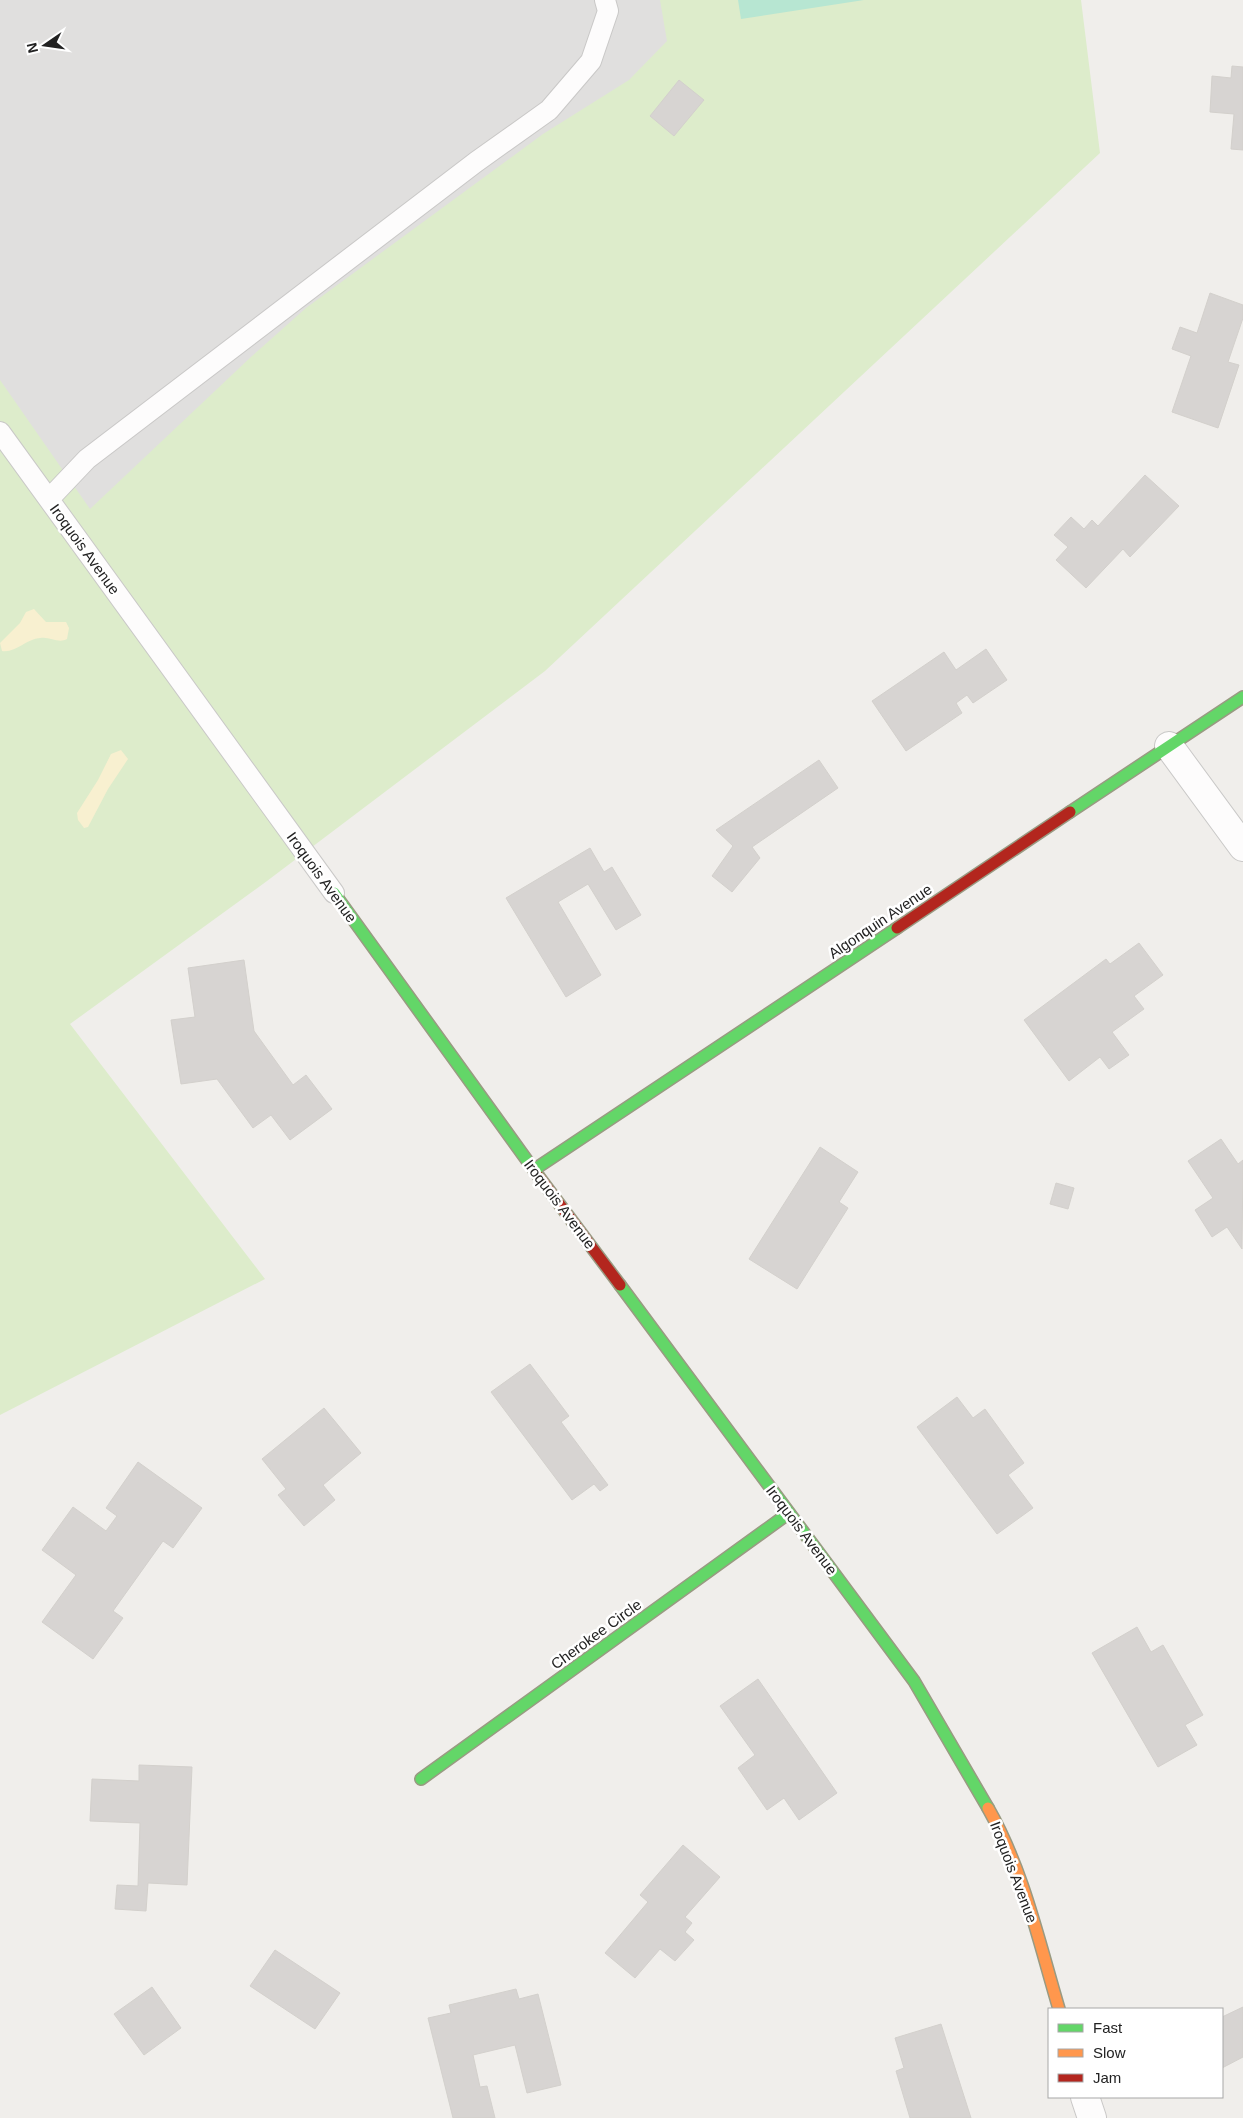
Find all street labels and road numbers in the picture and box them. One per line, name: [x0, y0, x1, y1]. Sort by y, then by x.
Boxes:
street label: Iroquois Avenue: [47, 501, 123, 597]
street label: Iroquois Avenue: [284, 829, 360, 925]
street label: Algonquin Avenue: [825, 880, 935, 962]
street label: Iroquois Avenue: [521, 1156, 599, 1252]
street label: Iroquois Avenue: [763, 1482, 841, 1578]
street label: Cherokee Circle: [548, 1596, 644, 1672]
street label: Iroquois Avenue: [987, 1819, 1041, 1925]

